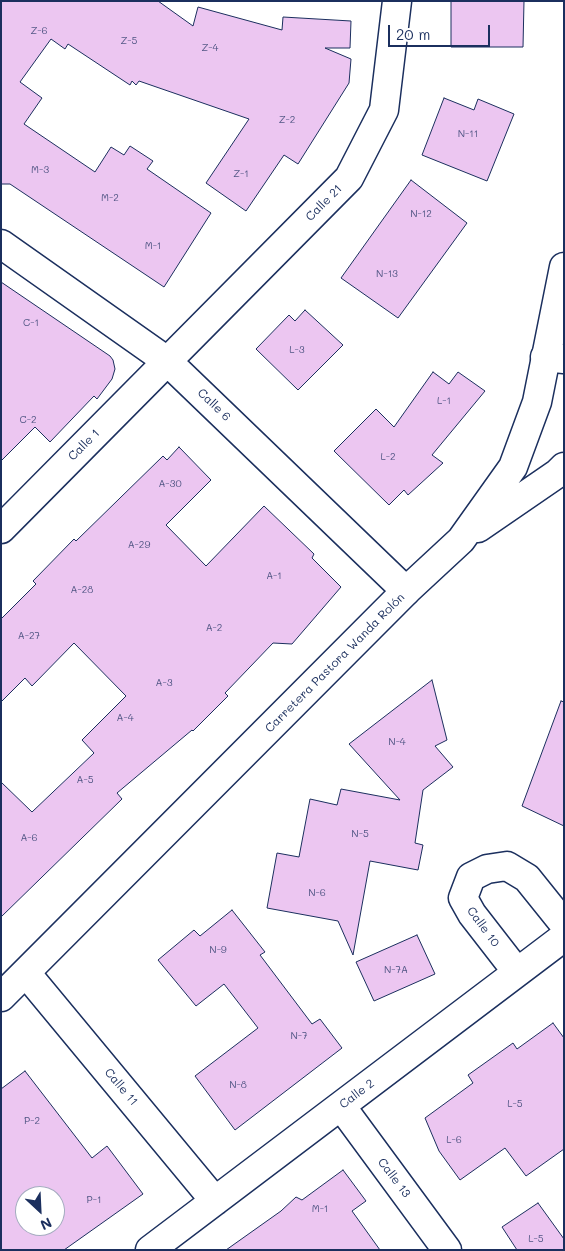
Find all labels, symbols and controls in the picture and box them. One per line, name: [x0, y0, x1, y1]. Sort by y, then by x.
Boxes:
scale bar: [390, 15, 492, 47]
text: 20 m: [396, 24, 430, 44]
house number: Z-6: [31, 25, 47, 37]
house number: Z-5: [121, 35, 137, 47]
house number: Z-4: [202, 42, 218, 54]
house number: Z-2: [279, 114, 295, 126]
house number: N-11: [458, 128, 478, 140]
house number: M-3: [31, 164, 49, 176]
house number: Z-1: [233, 168, 249, 180]
street label: Calle 21: [303, 182, 345, 224]
house number: M-2: [101, 192, 119, 204]
house number: N-12: [410, 208, 432, 220]
house number: M-1: [145, 240, 161, 252]
house number: N-13: [376, 268, 398, 280]
house number: C-1: [23, 317, 39, 329]
house number: L-3: [289, 344, 305, 356]
street label: Calle 6: [194, 386, 234, 424]
house number: L-1: [437, 395, 451, 407]
house number: C-2: [20, 414, 36, 426]
street label: Calle 1: [65, 426, 103, 464]
house number: L-2: [380, 451, 396, 463]
house number: A-30: [158, 478, 182, 490]
house number: A-29: [128, 539, 150, 551]
house number: A-1: [266, 570, 282, 582]
house number: A-28: [71, 584, 93, 596]
street label: Carretera Pastora Wanda Rolón: [262, 590, 408, 736]
house number: A-2: [206, 622, 222, 634]
house number: A-27: [18, 630, 40, 642]
house number: A-3: [156, 677, 172, 689]
house number: A-4: [116, 712, 134, 724]
house number: N-4: [388, 736, 406, 748]
house number: A-5: [77, 774, 93, 786]
house number: N-5: [351, 828, 369, 840]
house number: A-6: [20, 832, 38, 844]
house number: N-6: [308, 887, 326, 899]
street label: Calle 10: [464, 904, 502, 950]
house number: N-9: [209, 944, 227, 956]
house number: N-7A: [384, 964, 408, 976]
house number: N-7: [290, 1030, 308, 1042]
street label: Calle 11: [101, 1065, 141, 1109]
street label: Calle 2: [337, 1076, 377, 1112]
house number: N-8: [229, 1079, 247, 1091]
house number: L-5: [507, 1098, 523, 1110]
house number: P-2: [24, 1115, 40, 1127]
house number: L-6: [446, 1134, 462, 1146]
street label: Calle 13: [374, 1155, 414, 1201]
north arrow: [15, 1186, 65, 1236]
house number: P-1: [87, 1194, 101, 1206]
house number: M-1: [312, 1203, 328, 1215]
text: N: [37, 1213, 55, 1235]
house number: L-5: [528, 1233, 544, 1245]

